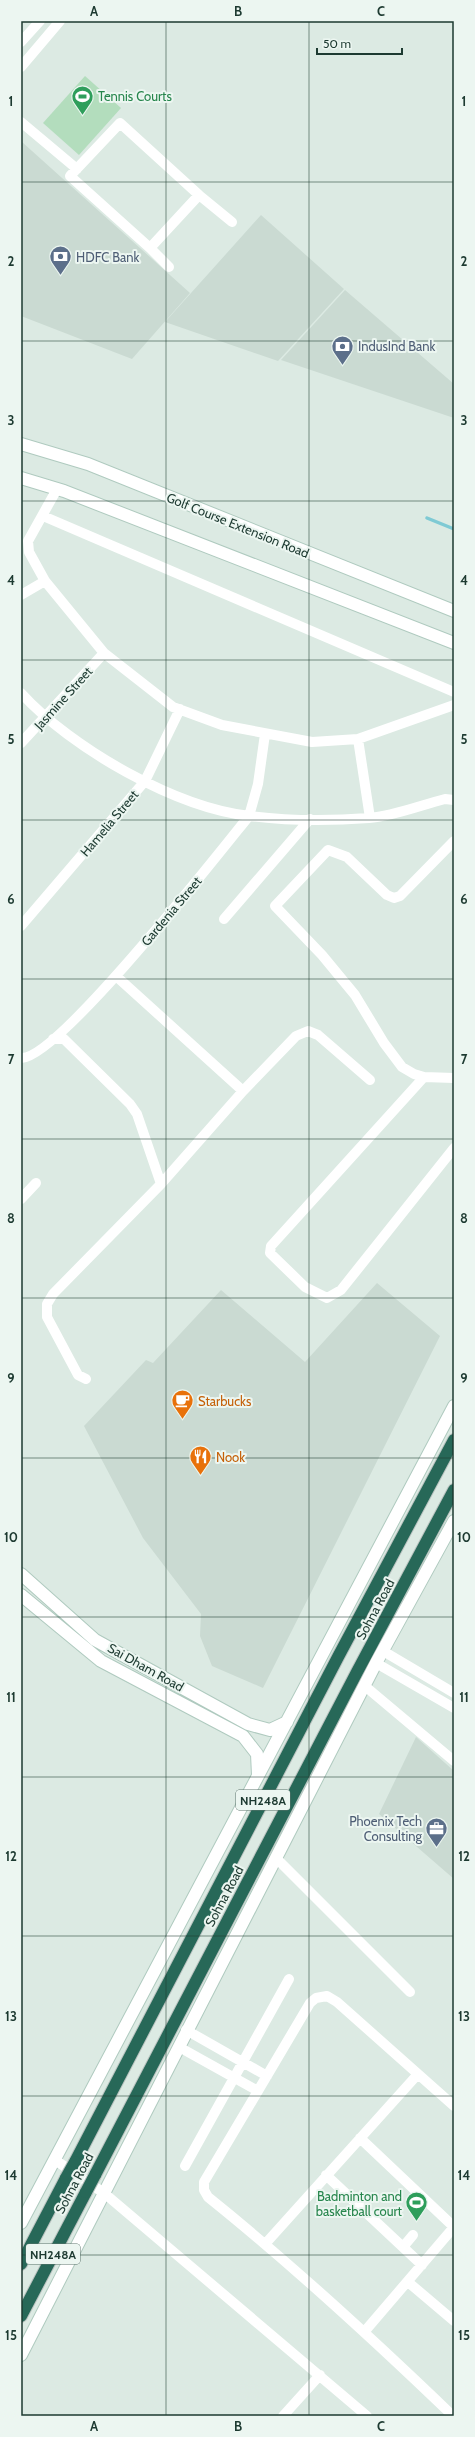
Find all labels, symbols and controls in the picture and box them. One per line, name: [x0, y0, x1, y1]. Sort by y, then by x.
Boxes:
text: A: [90, 3, 99, 19]
text: B: [234, 3, 242, 19]
text: C: [377, 3, 385, 19]
scale bar: [317, 30, 402, 56]
text: 50 m: [323, 36, 351, 51]
sports icon: Tennis Courts: [69, 83, 95, 116]
place label: Tennis Courts: [98, 88, 172, 104]
text: 1: [9, 93, 13, 109]
text: 1: [462, 93, 466, 109]
bank icon: HDFC Bank: [48, 244, 74, 277]
place label: HDFC Bank: [76, 249, 140, 265]
text: 2: [8, 253, 15, 269]
text: 2: [461, 253, 468, 269]
bank icon: IndusInd Bank: [330, 333, 356, 366]
place label: IndusInd Bank: [358, 338, 436, 354]
text: 3: [7, 412, 15, 428]
text: 3: [460, 412, 468, 428]
street label: Golf Course Extension Road: [164, 489, 312, 561]
text: 4: [7, 572, 15, 588]
text: 4: [460, 572, 468, 588]
street label: Jasmine Street: [30, 663, 96, 734]
text: 5: [8, 731, 15, 747]
text: 5: [461, 731, 468, 747]
street label: Hamelia Street: [77, 786, 142, 859]
street label: Gardenia Street: [137, 873, 205, 949]
text: 6: [7, 891, 15, 907]
text: 6: [460, 891, 468, 907]
text: 7: [8, 1051, 15, 1067]
text: 7: [461, 1051, 468, 1067]
text: 8: [7, 1210, 15, 1226]
text: 8: [460, 1210, 468, 1226]
text: 9: [7, 1370, 15, 1386]
text: 9: [460, 1370, 468, 1386]
cafe icon: Starbucks: [170, 1388, 196, 1421]
place label: Starbucks: [198, 1393, 252, 1409]
restaurant icon: Nook: [188, 1444, 214, 1477]
place label: Nook: [216, 1449, 245, 1465]
text: 10: [4, 1529, 18, 1545]
text: 10: [457, 1529, 471, 1545]
street label: Sohna Road: [352, 1576, 398, 1642]
street label: Sai Dham Road: [105, 1639, 187, 1695]
text: 11: [6, 1689, 16, 1705]
text: 11: [459, 1689, 469, 1705]
road number: NH248A: [236, 1790, 290, 1810]
place label: Phoenix Tech Consulting: [349, 1813, 423, 1844]
office icon: Phoenix Tech Consulting: [424, 1815, 450, 1848]
text: 12: [5, 1848, 17, 1864]
text: 12: [458, 1848, 470, 1864]
street label: Sohna Road: [201, 1863, 247, 1929]
text: 13: [5, 2008, 17, 2024]
text: 13: [458, 2008, 470, 2024]
street label: Sohna Road: [51, 2150, 97, 2216]
text: 14: [5, 2167, 17, 2183]
text: 14: [458, 2167, 470, 2183]
place label: Badminton and basketball court: [316, 2188, 403, 2219]
sports icon: Badminton and basketball court: [404, 2190, 430, 2223]
road number: NH248A: [26, 2244, 80, 2264]
text: 15: [5, 2327, 17, 2343]
text: 15: [458, 2327, 470, 2343]
text: A: [90, 2418, 99, 2434]
text: B: [234, 2418, 242, 2434]
text: C: [377, 2418, 385, 2434]

